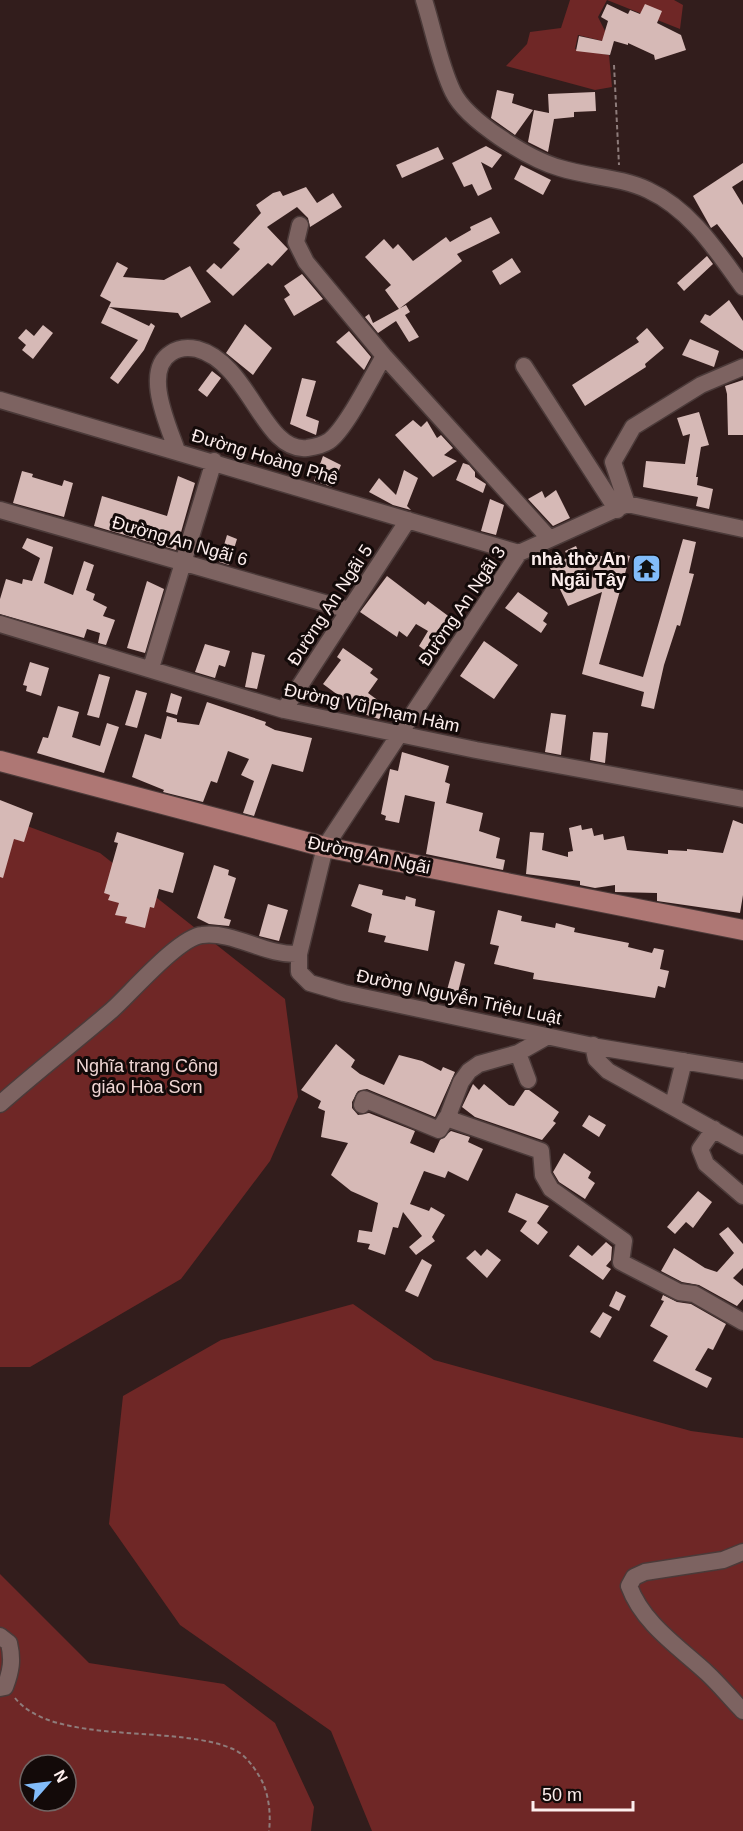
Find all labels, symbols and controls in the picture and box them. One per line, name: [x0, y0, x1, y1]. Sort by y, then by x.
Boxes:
street label: Đường Hoàng Phê: [189, 425, 341, 489]
street label: Đường An Ngãi 6: [110, 512, 250, 570]
street label: Đường An Ngãi 5: [284, 541, 376, 669]
street label: Đường An Ngãi 3: [415, 542, 509, 670]
place label: nhà thờ An Ngãi Tây: [531, 549, 626, 590]
temple icon: nhà thờ An Ngãi Tây: [631, 553, 663, 585]
street label: Đường Vũ Phạm Hàm: [282, 680, 462, 736]
street label: Đường An Ngãi: [306, 832, 432, 878]
street label: Đường Nguyễn Triệu Luật: [355, 965, 563, 1029]
park label: Nghĩa trang Công giáo Hòa Sơn: [76, 1056, 218, 1097]
north arrow: [18, 1753, 78, 1813]
text: N: [51, 1767, 71, 1785]
scale bar: [533, 1774, 634, 1812]
text: 50 m: [542, 1785, 582, 1805]

